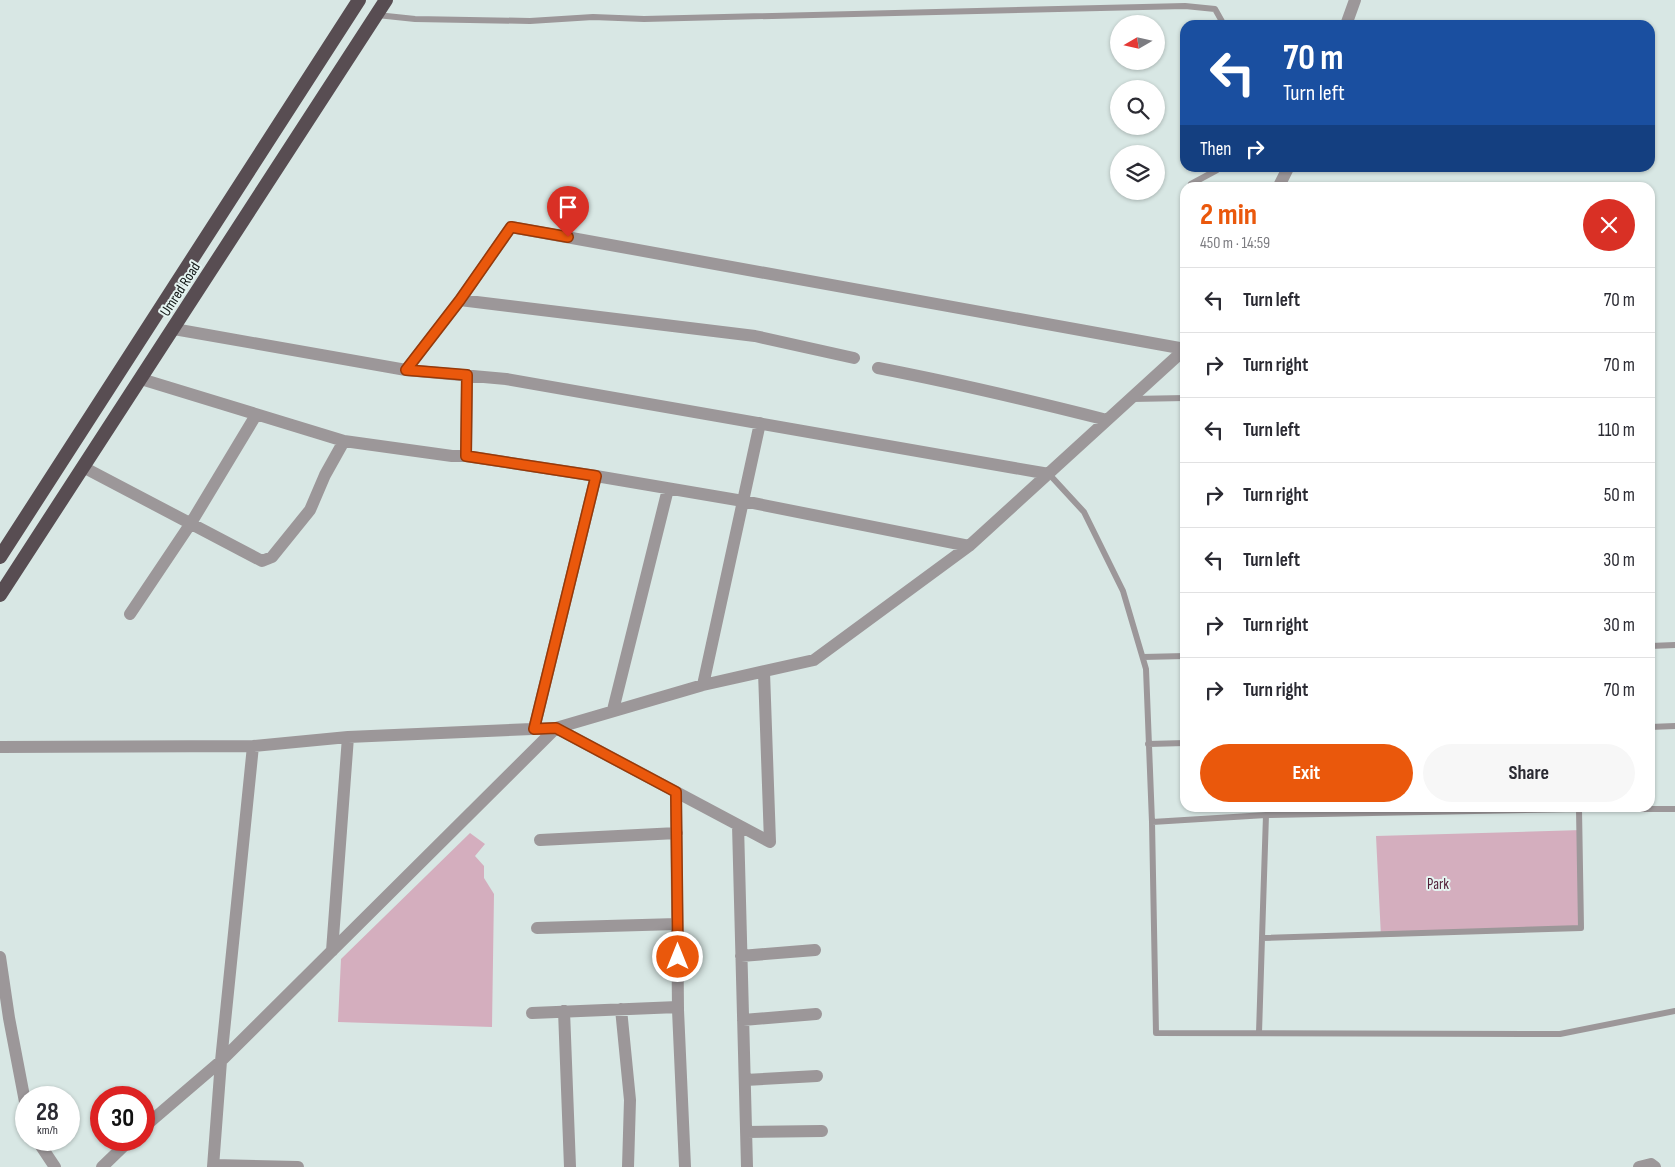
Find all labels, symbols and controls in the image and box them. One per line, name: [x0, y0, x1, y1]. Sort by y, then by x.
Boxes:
north arrow: [1110, 15, 1165, 70]
map controls: [1110, 15, 1165, 200]
text: 70 m: [1283, 37, 1343, 80]
icon: left: [1200, 40, 1265, 105]
button: search: [1110, 80, 1165, 135]
text: Turn left: [1283, 80, 1345, 107]
icon: right: [1241, 135, 1269, 163]
text: Then: [1200, 138, 1231, 161]
button: layers: [1110, 145, 1165, 200]
pin: [547, 186, 589, 237]
icon: arrive: [554, 193, 582, 221]
text: 2 min: [1200, 197, 1257, 233]
button: close: [1583, 199, 1635, 251]
text: 450 m · 14:59: [1200, 234, 1270, 253]
street label: Umred Road: [156, 259, 205, 320]
icon: left: [1200, 286, 1228, 314]
text: Turn left: [1243, 289, 1300, 312]
text: 70 m: [1604, 289, 1635, 312]
icon: right: [1200, 351, 1228, 379]
text: Turn right: [1243, 354, 1308, 377]
text: 70 m: [1604, 354, 1635, 377]
icon: left: [1200, 416, 1228, 444]
text: Turn left: [1243, 419, 1300, 442]
text: 110 m: [1598, 419, 1635, 442]
icon: right: [1200, 481, 1228, 509]
text: Turn right: [1243, 484, 1308, 507]
text: 50 m: [1604, 484, 1635, 507]
icon: left: [1200, 546, 1228, 574]
text: Turn left: [1243, 549, 1300, 572]
text: 30 m: [1603, 549, 1635, 572]
icon: right: [1200, 611, 1228, 639]
text: Turn right: [1243, 614, 1308, 637]
text: 30 m: [1603, 614, 1635, 637]
icon: right: [1200, 676, 1228, 704]
text: Turn right: [1243, 679, 1308, 702]
text: 70 m: [1604, 679, 1635, 702]
button: Exit: [1200, 744, 1413, 802]
button: Share: [1423, 744, 1635, 802]
park label: Park: [1427, 875, 1449, 894]
position arrow: [651, 930, 703, 982]
speed limit sign: 30: [90, 1086, 155, 1151]
text: 28: [36, 1097, 59, 1128]
text: km/h: [37, 1123, 58, 1138]

